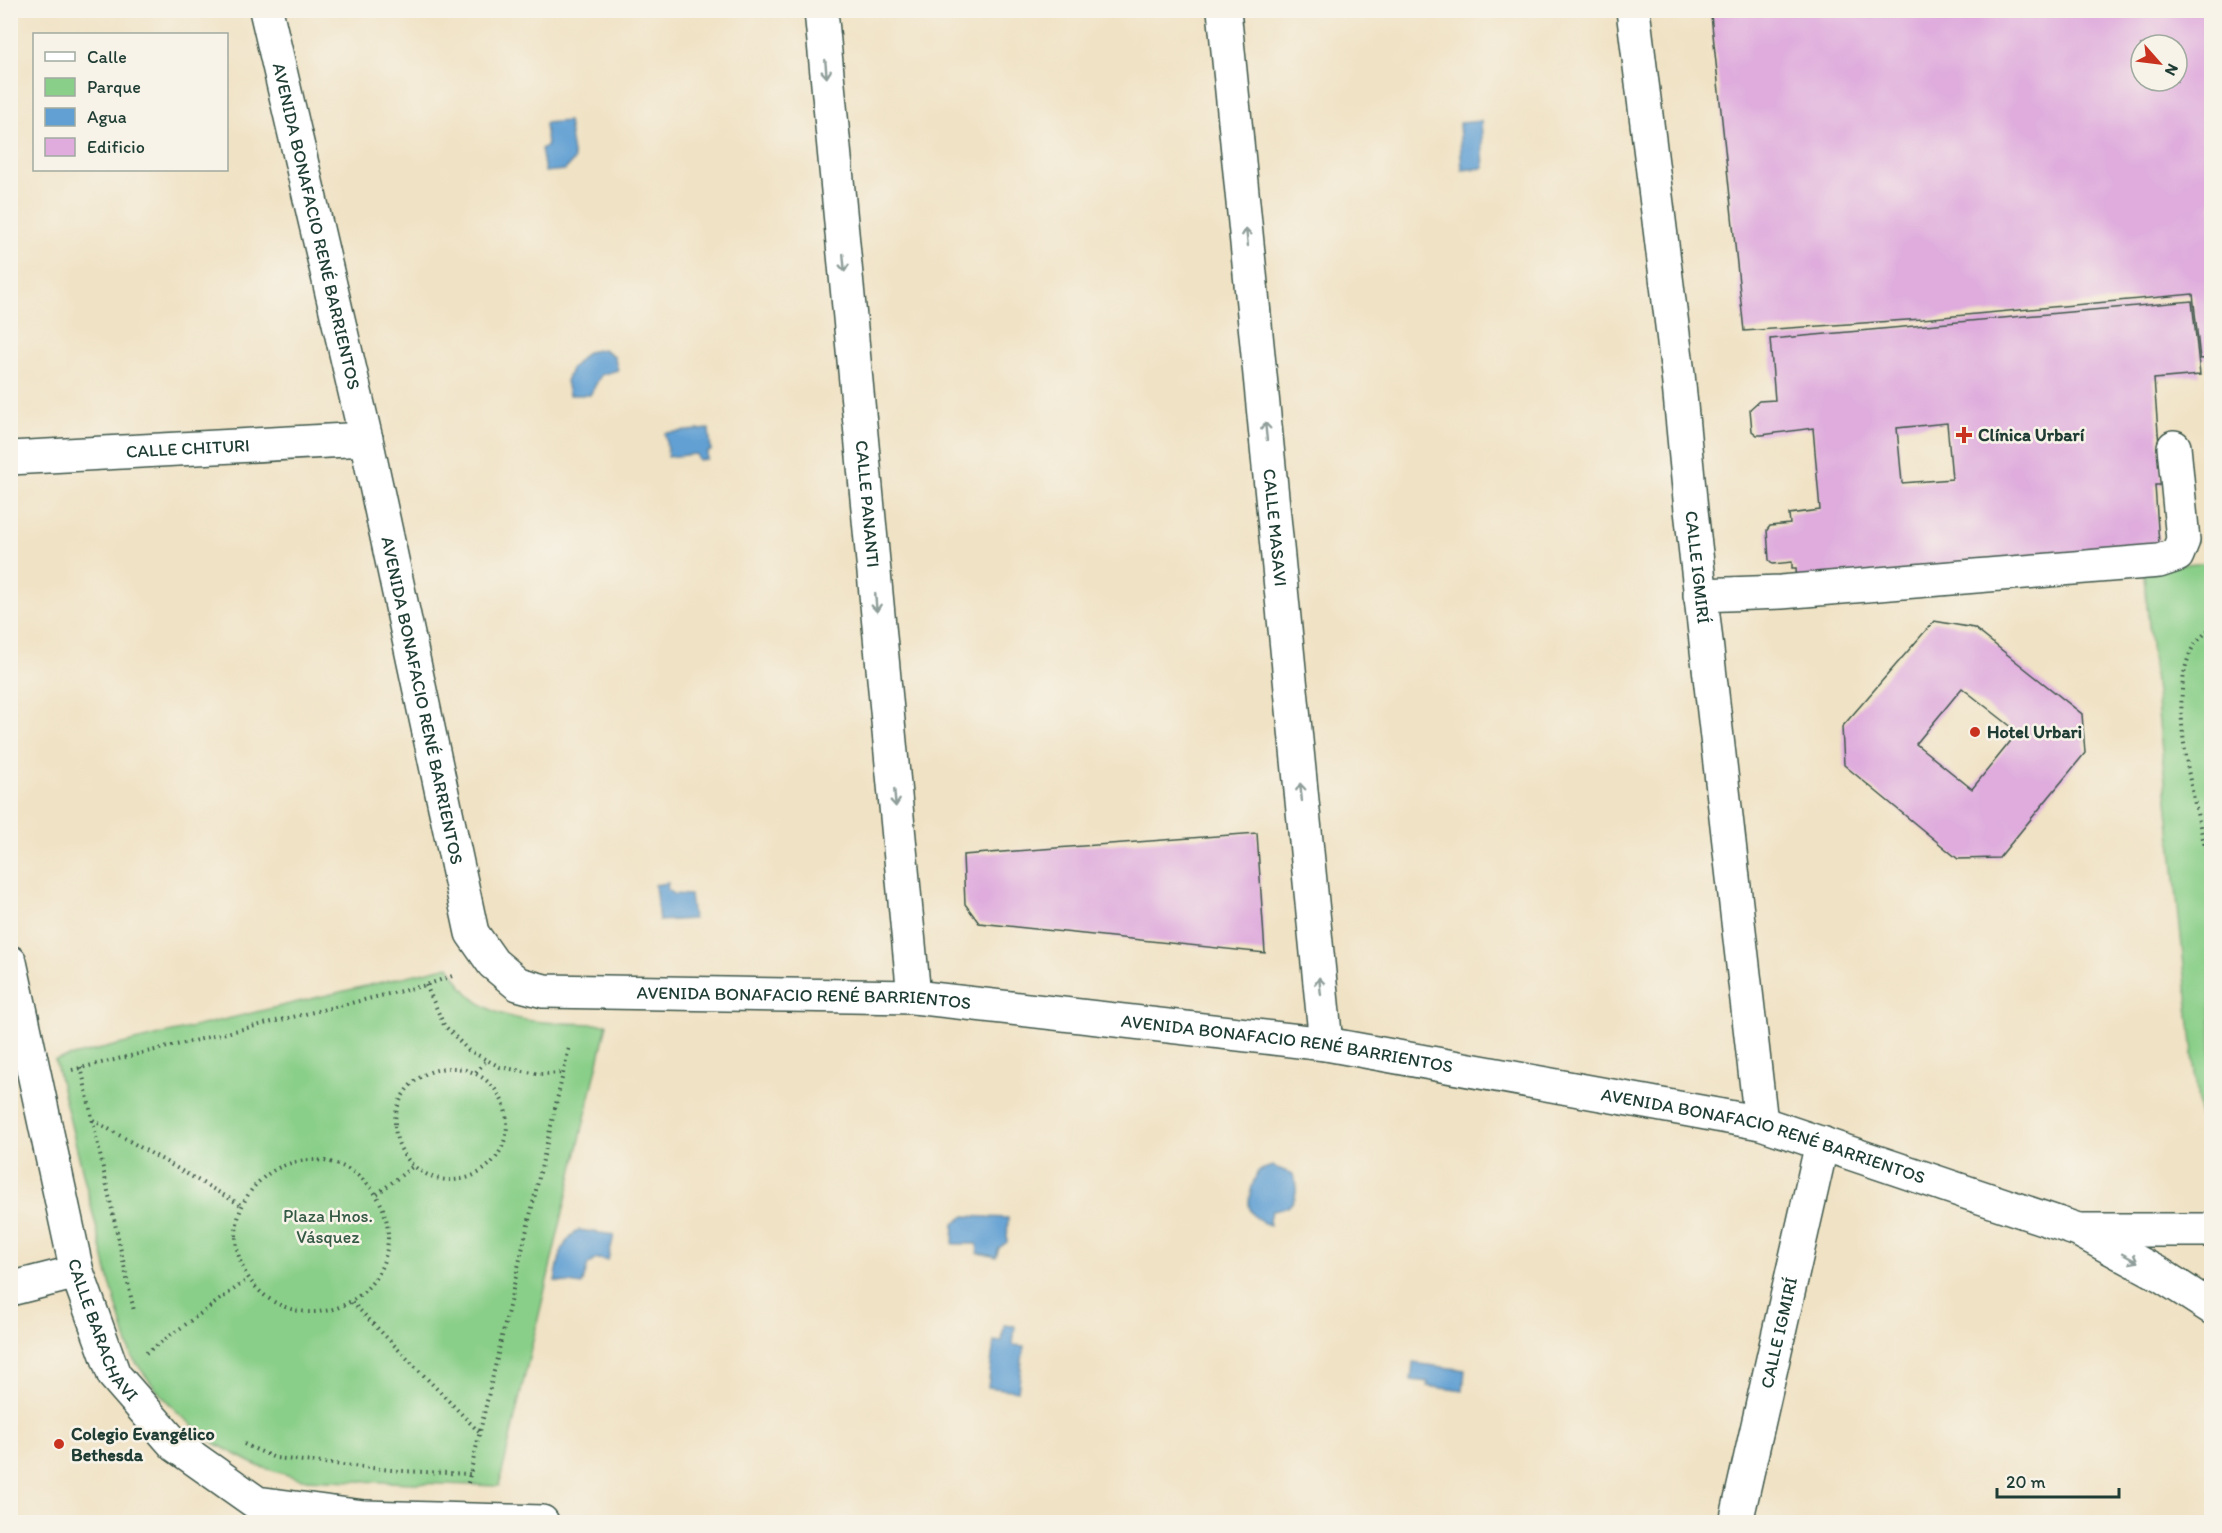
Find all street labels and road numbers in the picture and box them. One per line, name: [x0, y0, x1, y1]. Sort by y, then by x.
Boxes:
street label: AVENIDA BONAFACIO RENÉ BARRIENTOS: [268, 61, 365, 392]
street label: CALLE CHITURI: [125, 434, 250, 463]
street label: CALLE PANANTI: [851, 439, 884, 569]
street label: CALLE MASAVI: [1258, 468, 1292, 587]
street label: CALLE IGMIRÍ: [1680, 510, 1715, 625]
street label: AVENIDA BONAFACIO RENÉ BARRIENTOS: [376, 535, 468, 867]
street label: AVENIDA BONAFACIO RENÉ BARRIENTOS: [636, 982, 972, 1014]
street label: AVENIDA BONAFACIO RENÉ BARRIENTOS: [1120, 1010, 1455, 1078]
street label: AVENIDA BONAFACIO RENÉ BARRIENTOS: [1599, 1083, 1928, 1189]
street label: CALLE BARACHAVI: [63, 1257, 143, 1406]
street label: CALLE IGMIRÍ: [1756, 1275, 1802, 1391]

